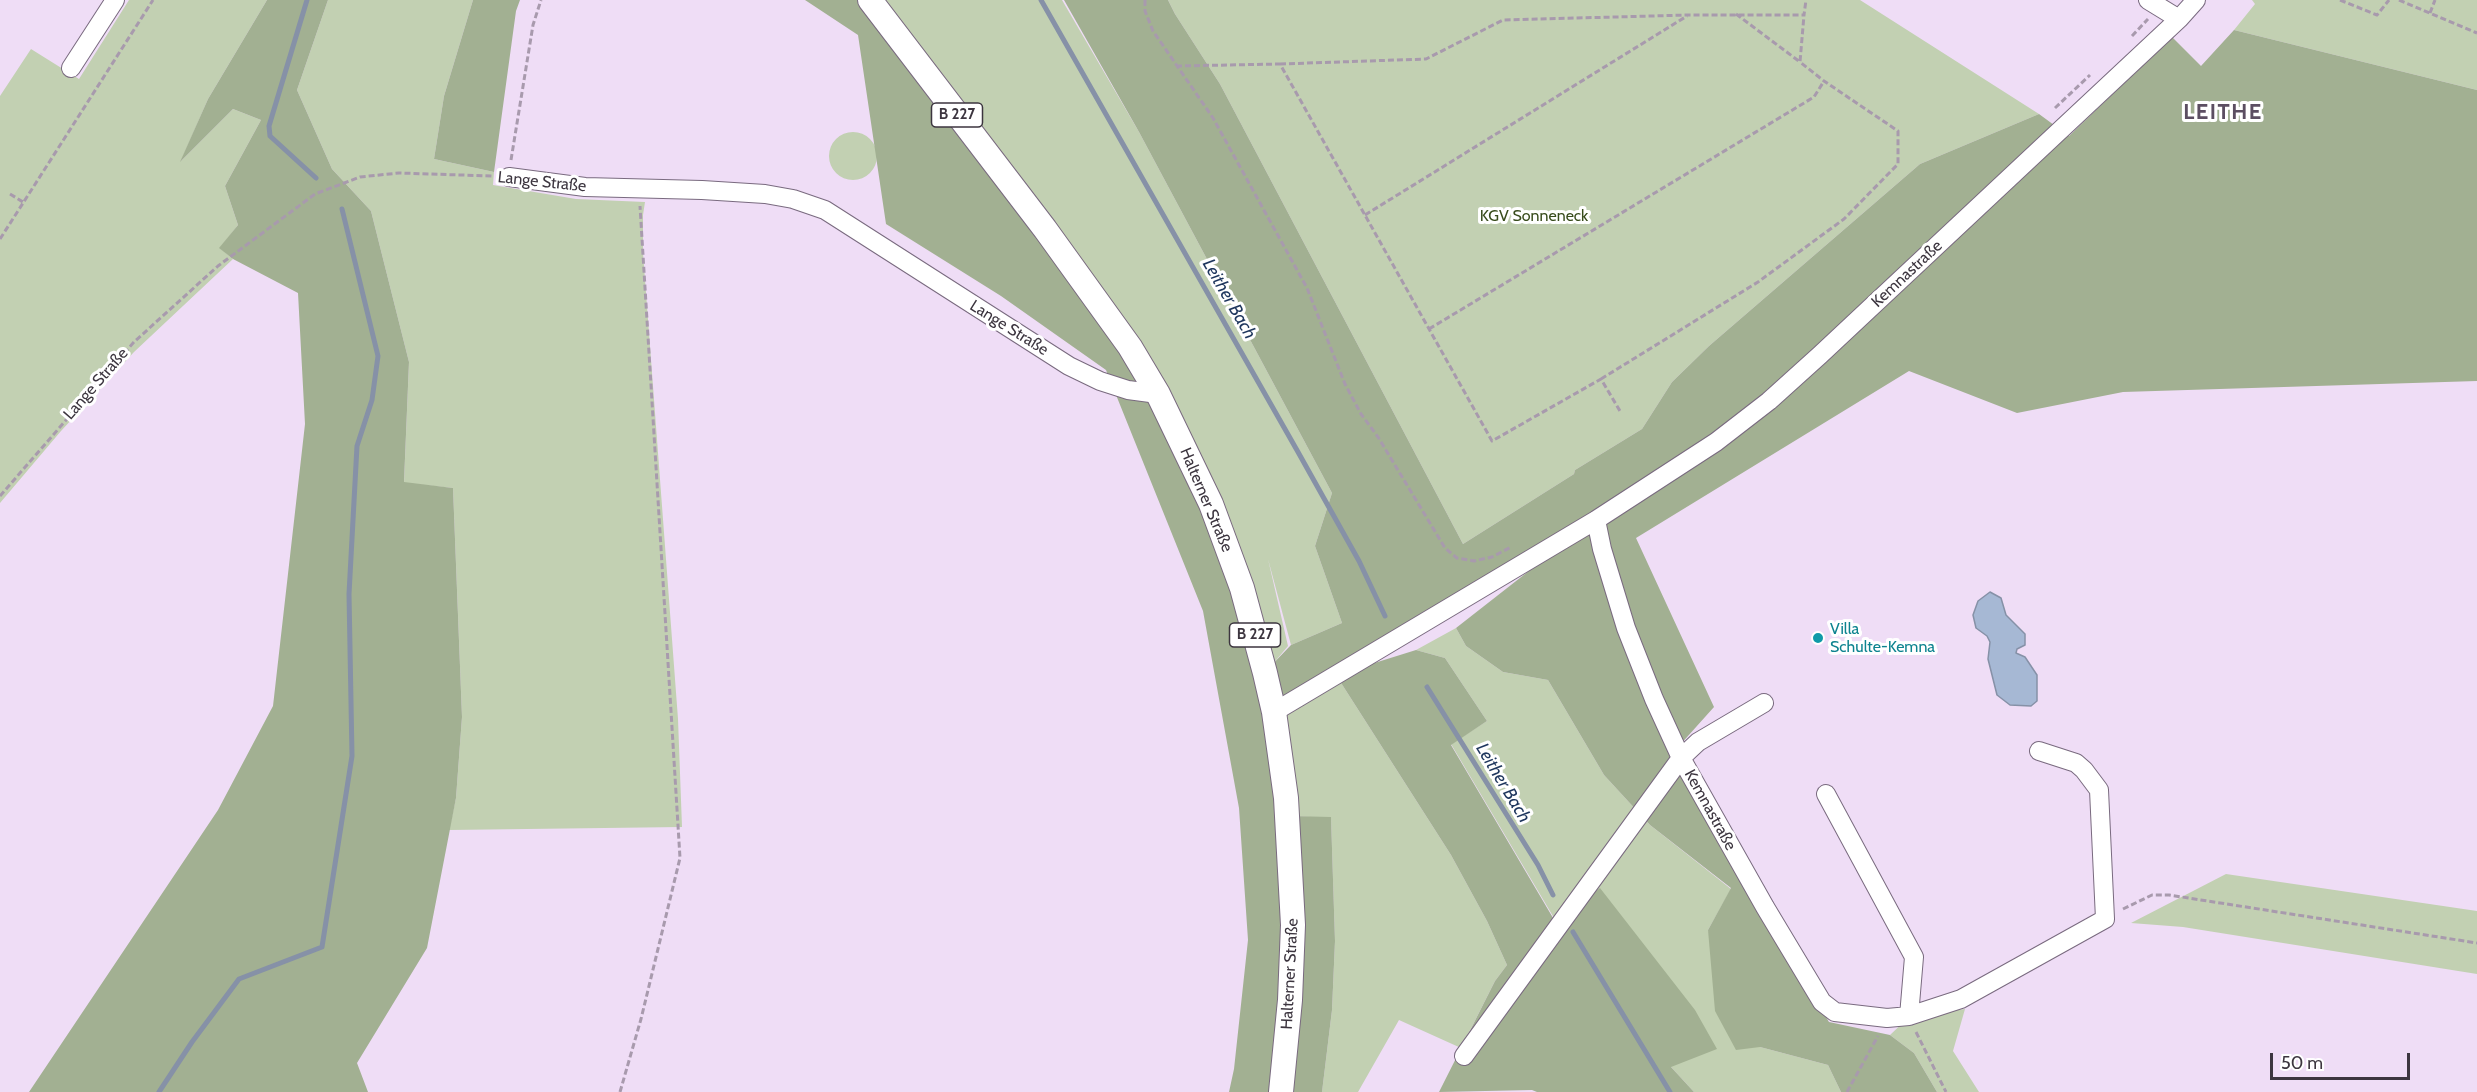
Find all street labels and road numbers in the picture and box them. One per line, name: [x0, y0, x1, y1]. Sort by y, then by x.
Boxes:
road number: B 227: [932, 103, 982, 127]
street label: Lange Straße: [497, 168, 587, 196]
street label: Kemnastraße: [1868, 237, 1946, 311]
street label: Lange Straße: [966, 296, 1052, 360]
street label: Lange Straße: [60, 344, 132, 424]
street label: Halterner Straße: [1175, 445, 1237, 555]
road number: B 227: [1230, 623, 1280, 647]
street label: Kemnastraße: [1680, 766, 1740, 854]
street label: Halterner Straße: [1277, 918, 1303, 1030]

